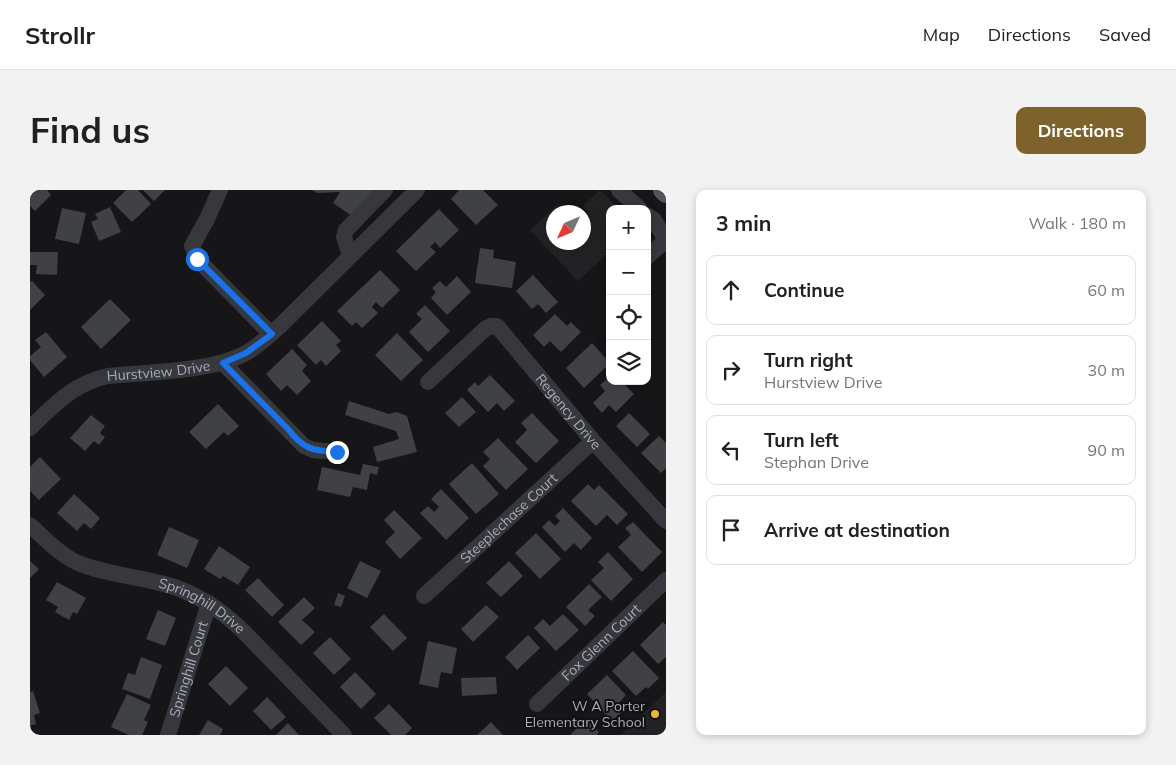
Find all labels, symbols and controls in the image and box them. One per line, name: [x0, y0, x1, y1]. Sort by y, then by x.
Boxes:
text: Strollr: [25, 20, 95, 50]
text: Map: [923, 23, 960, 46]
text: Directions: [988, 23, 1071, 46]
text: Saved: [1099, 23, 1151, 46]
button: Directions: [1016, 107, 1146, 154]
text: Find us: [30, 108, 150, 152]
north arrow: [546, 205, 591, 250]
map controls: [606, 205, 651, 385]
button: +: [606, 205, 651, 250]
text: 3 min: [716, 210, 771, 236]
text: Walk · 180 m: [1028, 213, 1126, 233]
route start: [186, 248, 209, 271]
button: −: [606, 250, 651, 295]
icon: ahead: [717, 276, 745, 304]
text: Continue: [764, 278, 844, 302]
text: 60 m: [1088, 280, 1125, 300]
button: locate: [606, 295, 651, 340]
button: layers: [606, 340, 651, 385]
text: Turn right: [764, 348, 853, 372]
street label: Hurstview Drive: [106, 356, 212, 385]
icon: right: [717, 356, 745, 384]
text: 30 m: [1088, 360, 1125, 380]
street label: Regency Drive: [532, 370, 605, 453]
text: Hurstview Drive: [764, 372, 882, 392]
text: Turn left: [764, 428, 839, 452]
icon: left: [717, 436, 745, 464]
text: 90 m: [1088, 440, 1125, 460]
route end: [326, 441, 349, 464]
text: Stephan Drive: [764, 452, 869, 472]
street label: Steeplechase Court: [456, 469, 561, 567]
icon: arrive: [717, 516, 745, 544]
text: Arrive at destination: [764, 518, 950, 542]
street label: Springhill Drive: [157, 574, 249, 637]
street label: Fox Glenn Court: [558, 600, 645, 685]
street label: Springhill Court: [165, 619, 212, 719]
place label: W A Porter Elementary School: [525, 697, 646, 731]
marker: W A Porter Elementary School: [649, 708, 661, 720]

